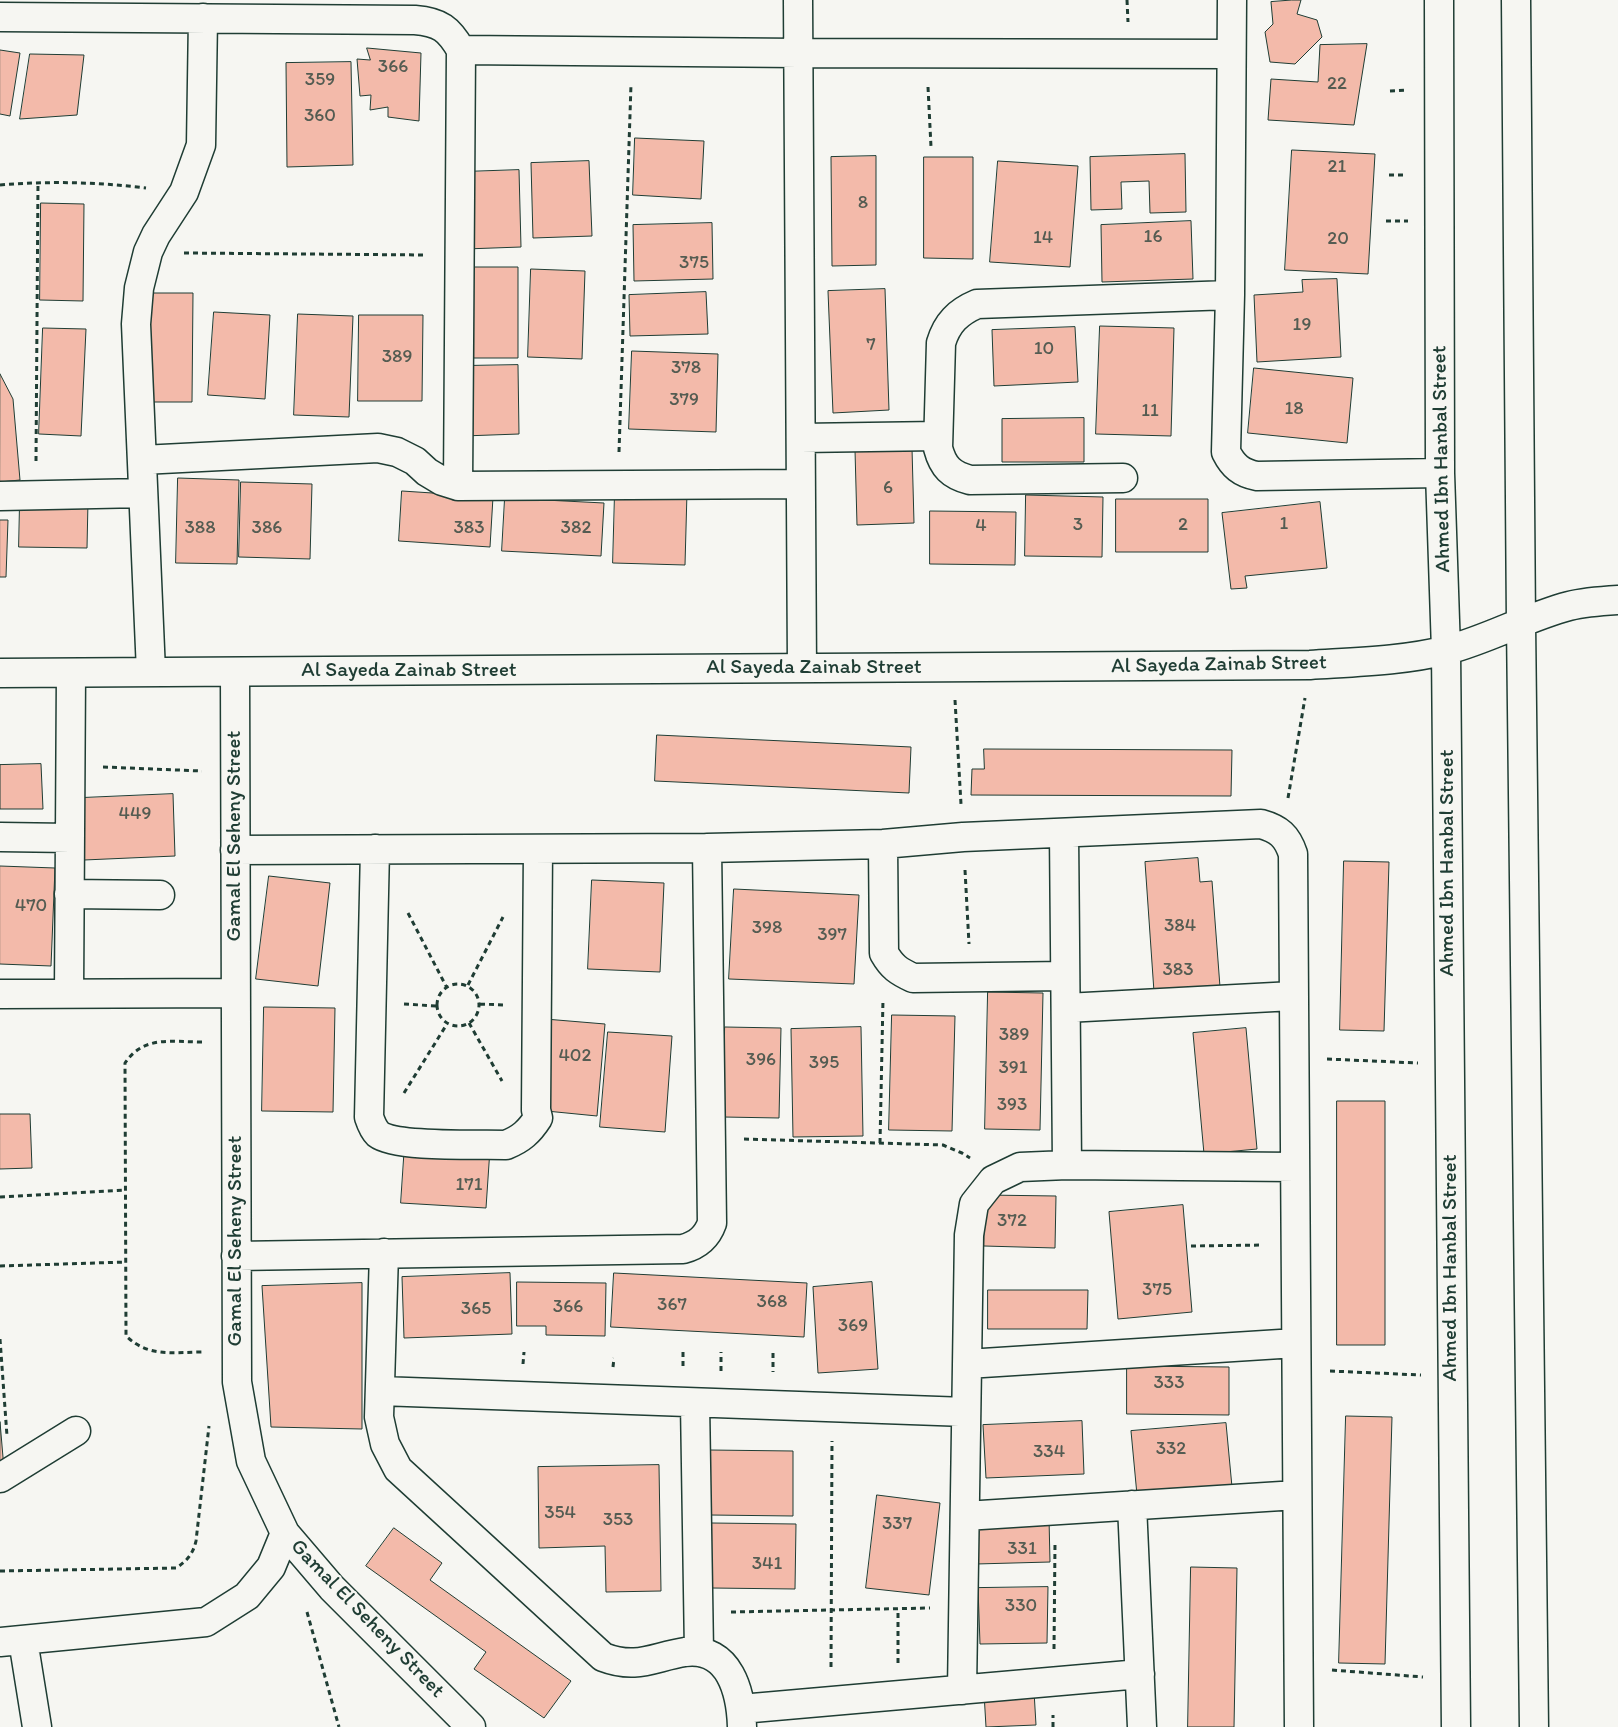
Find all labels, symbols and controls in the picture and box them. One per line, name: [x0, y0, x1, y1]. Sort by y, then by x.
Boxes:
house number: 366: [378, 56, 408, 78]
house number: 359: [305, 69, 335, 91]
house number: 22: [1327, 73, 1347, 95]
house number: 360: [304, 105, 336, 127]
house number: 21: [1328, 156, 1346, 178]
house number: 8: [858, 192, 868, 214]
house number: 16: [1144, 226, 1162, 248]
house number: 14: [1033, 227, 1053, 249]
house number: 20: [1327, 228, 1349, 250]
house number: 375: [679, 252, 709, 274]
house number: 19: [1293, 314, 1311, 336]
house number: 7: [866, 334, 876, 356]
house number: 10: [1034, 338, 1054, 360]
street label: Ahmed Ibn Hanbal Street: [1427, 345, 1457, 573]
house number: 389: [382, 346, 412, 368]
house number: 378: [671, 357, 701, 379]
house number: 379: [669, 389, 699, 411]
house number: 18: [1284, 398, 1304, 420]
house number: 11: [1141, 400, 1159, 422]
house number: 6: [883, 477, 893, 499]
house number: 1: [1280, 513, 1288, 535]
house number: 3: [1073, 514, 1083, 536]
house number: 2: [1178, 514, 1188, 536]
house number: 4: [975, 515, 987, 537]
house number: 388: [184, 517, 216, 539]
house number: 386: [252, 517, 282, 539]
house number: 383: [453, 517, 485, 539]
house number: 382: [561, 517, 591, 539]
street label: Al Sayeda Zainab Street: [1111, 651, 1327, 679]
street label: Al Sayeda Zainab Street: [706, 655, 922, 681]
street label: Al Sayeda Zainab Street: [301, 658, 517, 684]
street label: Gamal El Seheny Street: [222, 731, 248, 941]
street label: Ahmed Ibn Hanbal Street: [1435, 749, 1461, 977]
house number: 449: [119, 803, 151, 825]
house number: 470: [15, 895, 47, 917]
house number: 384: [1164, 915, 1196, 937]
house number: 398: [752, 917, 782, 939]
house number: 397: [817, 924, 847, 946]
house number: 383: [1162, 959, 1194, 981]
house number: 389: [999, 1024, 1029, 1046]
house number: 402: [558, 1045, 592, 1067]
house number: 396: [746, 1049, 776, 1071]
house number: 395: [809, 1052, 839, 1074]
house number: 391: [998, 1057, 1028, 1079]
house number: 393: [997, 1094, 1027, 1116]
street label: Gamal El Seheny Street: [223, 1136, 249, 1346]
street label: Ahmed Ibn Hanbal Street: [1438, 1154, 1464, 1382]
house number: 171: [455, 1174, 483, 1196]
house number: 372: [997, 1210, 1027, 1232]
house number: 375: [1142, 1279, 1172, 1301]
house number: 368: [757, 1291, 787, 1313]
house number: 367: [657, 1294, 687, 1316]
house number: 366: [553, 1296, 583, 1318]
house number: 365: [461, 1298, 491, 1320]
house number: 369: [838, 1315, 868, 1337]
house number: 333: [1153, 1372, 1185, 1394]
house number: 332: [1156, 1438, 1186, 1460]
house number: 334: [1033, 1441, 1065, 1463]
house number: 354: [544, 1502, 576, 1524]
house number: 353: [603, 1509, 633, 1531]
house number: 337: [882, 1513, 912, 1535]
street label: Gamal El Seheny Street: [285, 1534, 449, 1704]
house number: 331: [1007, 1538, 1037, 1560]
house number: 341: [752, 1553, 782, 1575]
house number: 330: [1005, 1595, 1037, 1617]

